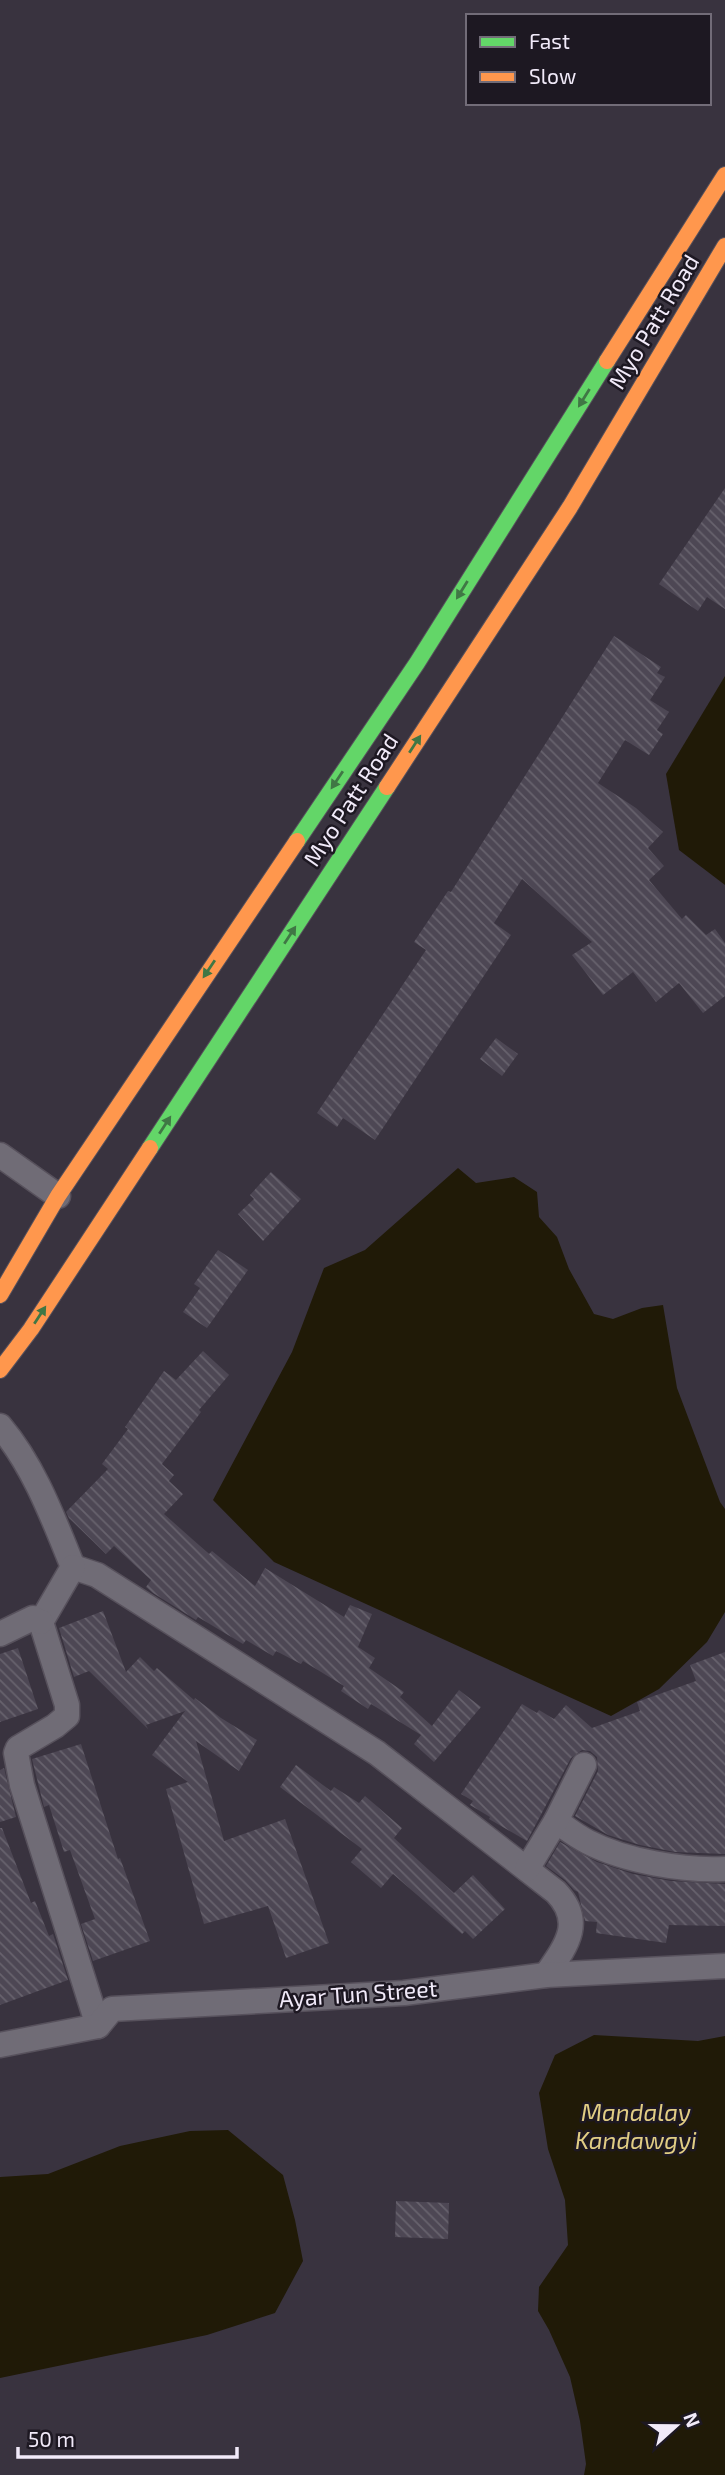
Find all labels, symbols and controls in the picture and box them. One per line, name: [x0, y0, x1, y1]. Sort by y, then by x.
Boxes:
legend: [466, 14, 711, 105]
text: Fast: [529, 28, 570, 53]
text: Slow: [529, 63, 576, 88]
street label: Myo Patt Road: [602, 249, 704, 394]
one-way arrow: [577, 388, 590, 408]
one-way arrow: [456, 581, 469, 600]
street label: Myo Patt Road: [297, 728, 403, 871]
one-way arrow: [408, 735, 421, 754]
one-way arrow: [330, 771, 344, 789]
one-way arrow: [283, 925, 296, 944]
one-way arrow: [203, 959, 216, 979]
one-way arrow: [158, 1116, 172, 1134]
one-way arrow: [34, 1305, 47, 1325]
street label: Ayar Tun Street: [278, 1973, 438, 2013]
water label: Mandalay Kandawgyi: [575, 2097, 697, 2154]
north arrow: [641, 2391, 711, 2461]
text: N: [679, 2409, 706, 2430]
scale bar: [18, 2416, 236, 2460]
text: 50 m: [28, 2426, 75, 2451]

